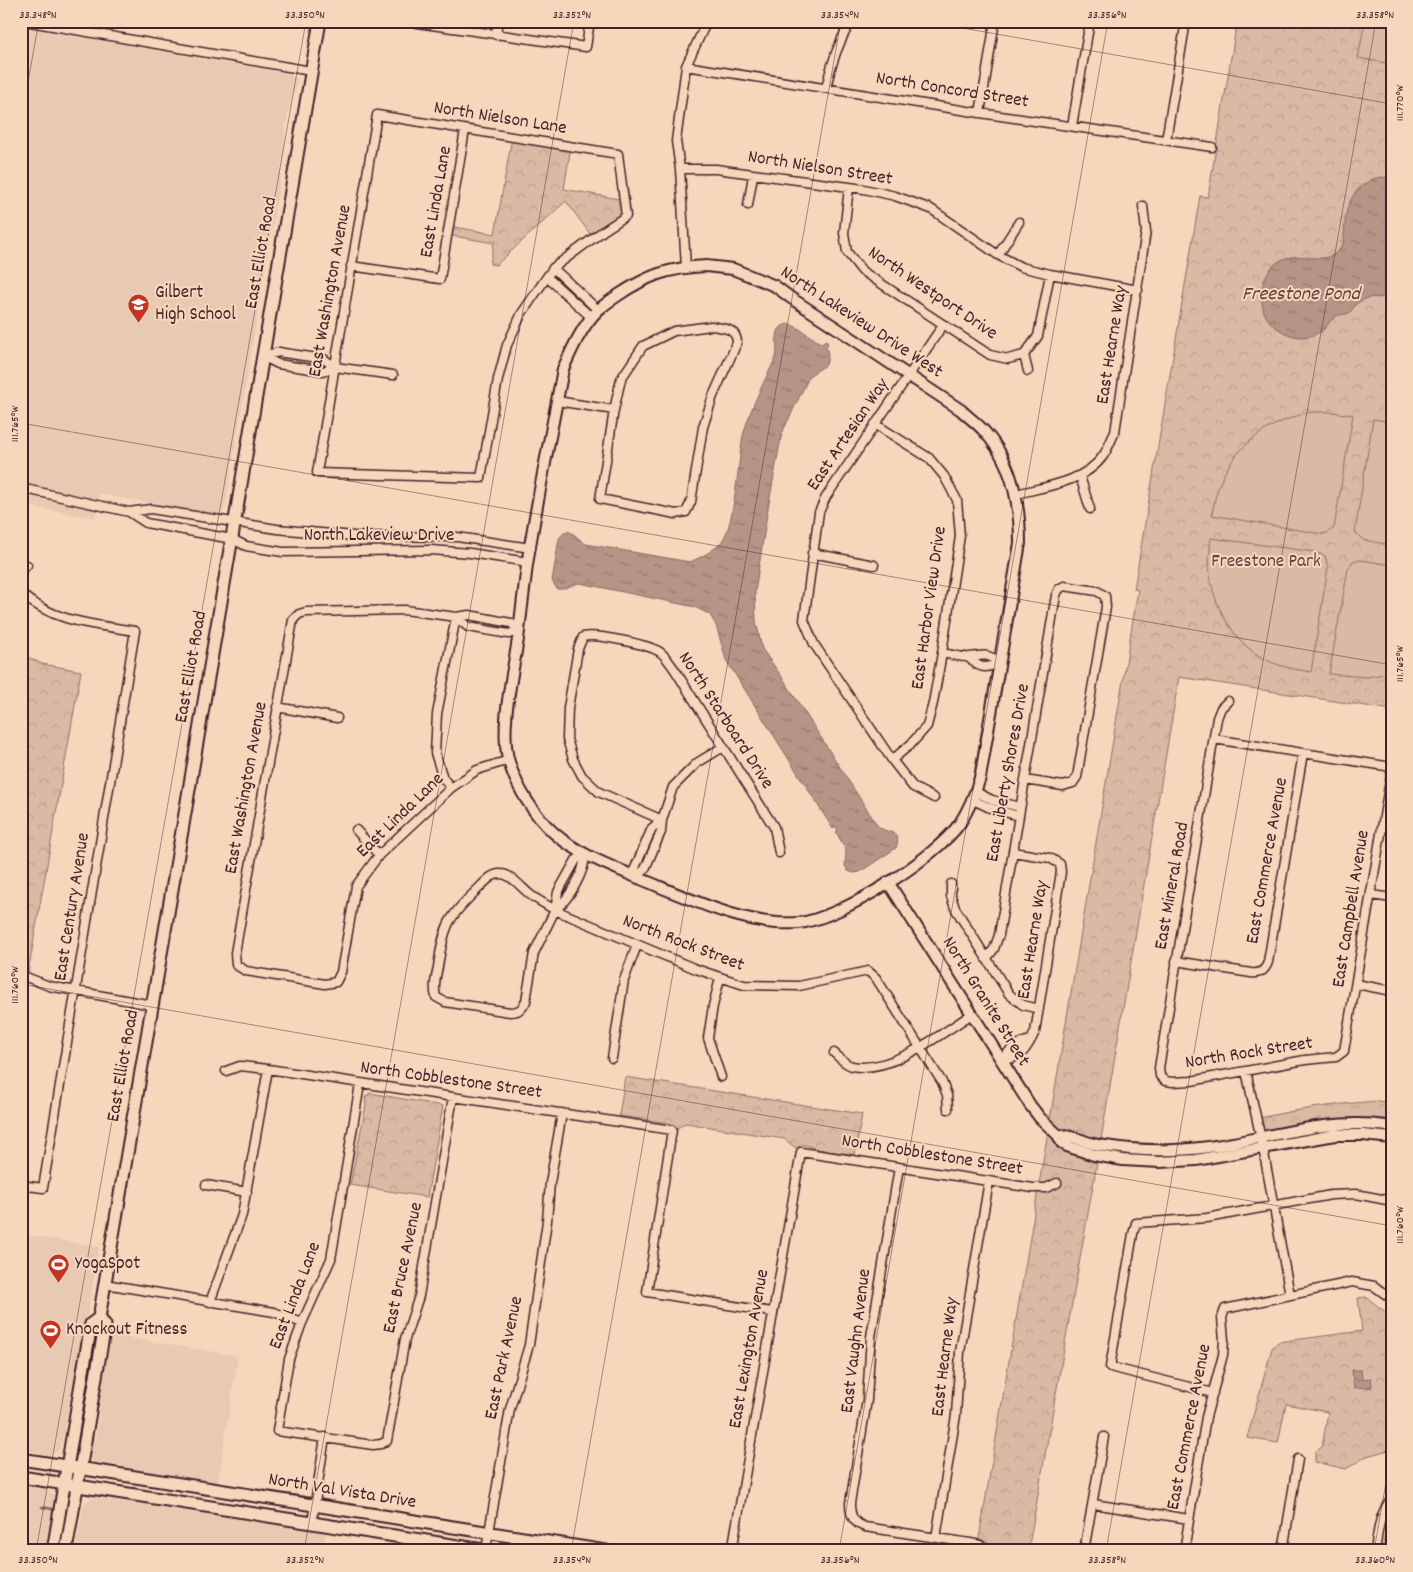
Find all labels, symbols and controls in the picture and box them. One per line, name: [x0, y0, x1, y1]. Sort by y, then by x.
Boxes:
text: 33.348°N: [19, 7, 57, 24]
text: 33.350°N: [285, 7, 325, 24]
text: 33.352°N: [553, 7, 591, 24]
text: 33.354°N: [821, 7, 859, 24]
text: 33.356°N: [1087, 7, 1127, 24]
text: 33.358°N: [1356, 7, 1394, 24]
street label: North Concord Street: [874, 66, 1030, 116]
text: 111.770°W: [1392, 85, 1409, 121]
street label: North Nielson Lane: [432, 95, 568, 143]
street label: East Linda Lane: [414, 144, 460, 260]
street label: North Nielson Street: [746, 144, 894, 194]
street label: East Elliot Road: [239, 195, 285, 311]
street label: East Washington Avenue: [303, 203, 359, 379]
street label: North Westport Drive: [862, 240, 1002, 348]
street label: North Lakeview Drive West: [774, 260, 948, 386]
place label: Gilbert High School: [155, 280, 236, 329]
water label: Freestone Pond: [1242, 281, 1363, 309]
street label: East Hearne Way: [1090, 283, 1136, 406]
school or university icon: Gilbert High School: [127, 292, 151, 323]
street label: East Artesian Way: [801, 373, 897, 497]
text: 111.765°W: [7, 406, 24, 442]
street label: North Lakeview Drive: [304, 523, 454, 550]
street label: East Harbor View Drive: [905, 524, 955, 692]
park label: Freestone Park: [1211, 549, 1321, 576]
street label: East Elliot Road: [169, 609, 215, 725]
text: 111.765°W: [1392, 646, 1409, 682]
street label: North Starboard Drive: [670, 647, 780, 795]
street label: East Liberty Shores Drive: [980, 682, 1038, 864]
street label: East Washington Avenue: [219, 700, 275, 876]
street label: East Linda Lane: [351, 767, 451, 865]
street label: East Commerce Avenue: [1240, 776, 1296, 946]
street label: East Mineral Road: [1149, 820, 1197, 952]
street label: East Campbell Avenue: [1326, 828, 1378, 990]
street label: East Century Avenue: [48, 831, 98, 983]
street label: East Hearne Way: [1011, 878, 1057, 1001]
street label: North Rock Street: [618, 908, 748, 980]
street label: North Granite Street: [934, 932, 1036, 1072]
text: 111.760°W: [7, 966, 24, 1004]
street label: East Elliot Road: [101, 1008, 147, 1124]
street label: North Rock Street: [1183, 1031, 1315, 1077]
street label: North Cobblestone Street: [358, 1055, 544, 1107]
street label: North Cobblestone Street: [839, 1128, 1025, 1184]
street label: East Bruce Avenue: [377, 1200, 431, 1336]
text: 111.760°W: [1392, 1206, 1409, 1244]
street label: East Linda Lane: [263, 1238, 329, 1354]
place label: YogaSpot: [75, 1251, 140, 1278]
sports icon: YogaSpot: [47, 1252, 71, 1283]
street label: East Lexington Avenue: [723, 1267, 777, 1431]
street label: East Vaughn Avenue: [835, 1267, 879, 1415]
street label: East Park Avenue: [479, 1294, 531, 1422]
street label: East Hearne Way: [925, 1296, 967, 1418]
place label: Knockout Fitness: [66, 1317, 188, 1344]
sports icon: Knockout Fitness: [38, 1318, 62, 1349]
street label: East Commerce Avenue: [1161, 1342, 1219, 1512]
street label: North Val Vista Drive: [266, 1467, 418, 1517]
text: 33.350°N: [18, 1552, 58, 1569]
text: 33.352°N: [286, 1552, 324, 1569]
text: 33.354°N: [553, 1552, 591, 1569]
text: 33.356°N: [820, 1552, 860, 1569]
text: 33.358°N: [1088, 1552, 1126, 1569]
text: 33.360°N: [1355, 1552, 1395, 1569]

